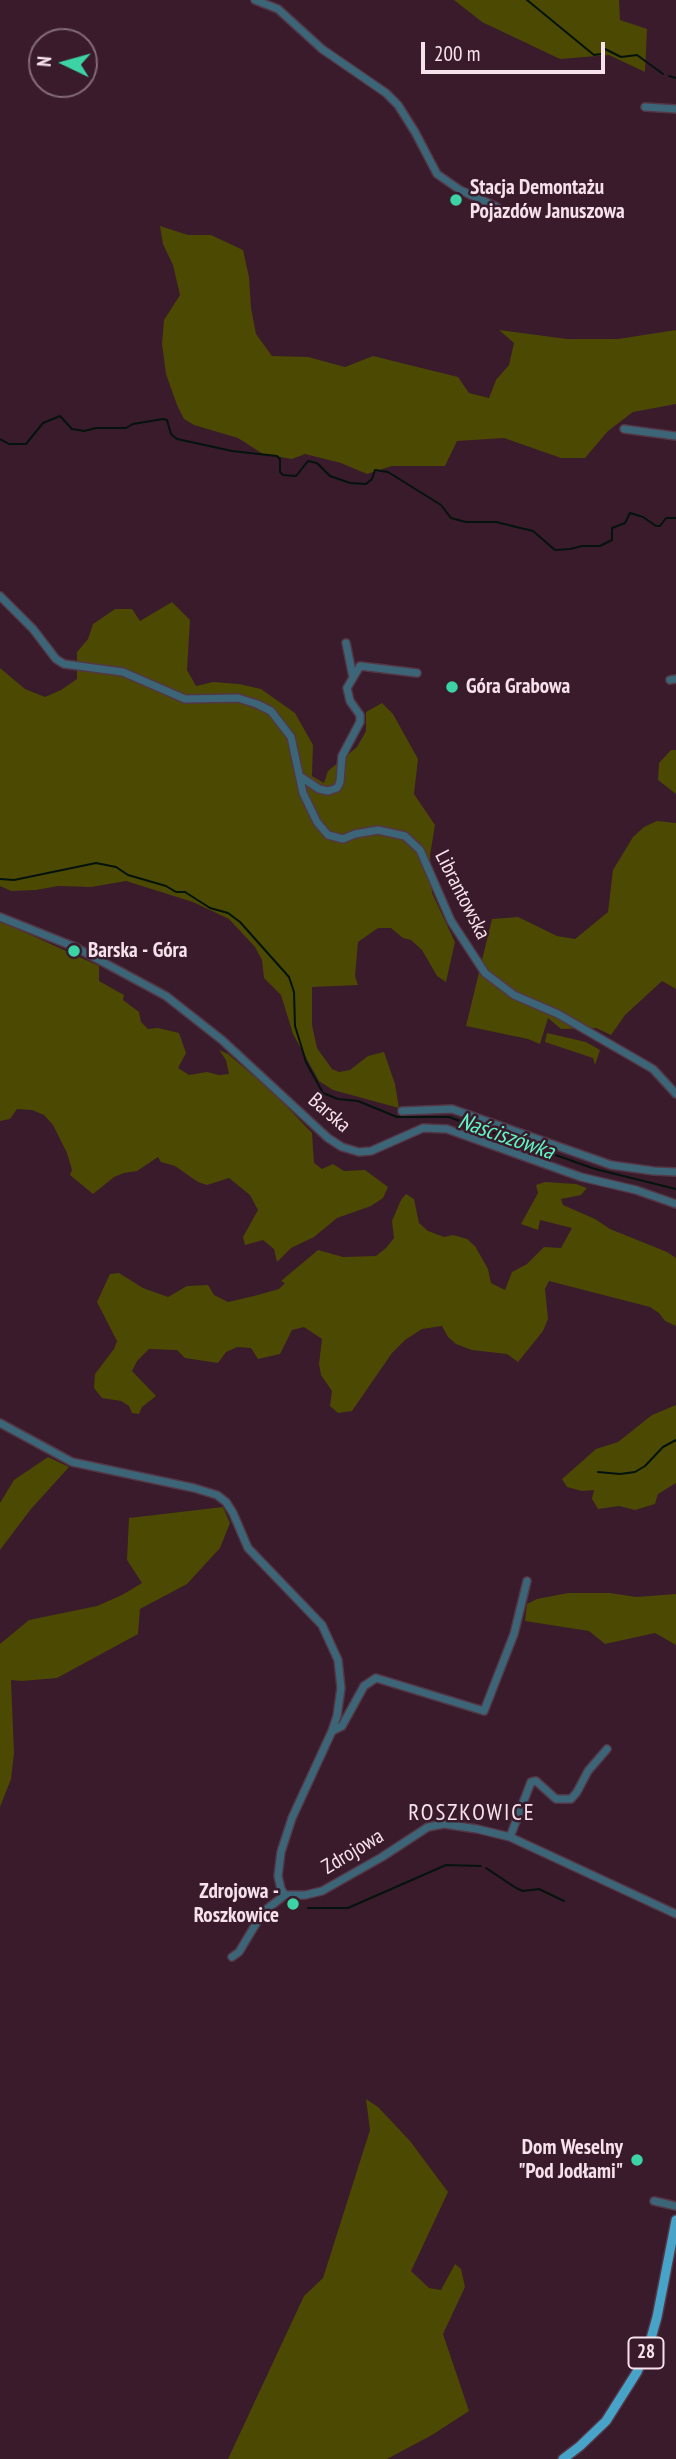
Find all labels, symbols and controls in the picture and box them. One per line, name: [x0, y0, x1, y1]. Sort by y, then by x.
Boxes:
north arrow: [28, 28, 98, 98]
scale bar: [424, 28, 608, 72]
text: 200 m: [434, 40, 480, 67]
text: N: [32, 55, 56, 68]
place label: Stacja Demontażu Pojazdów Januszowa: [470, 175, 625, 225]
marker: Stacja Demontażu Pojazdów Januszowa: [448, 192, 464, 208]
place label: Góra Grabowa: [466, 674, 570, 700]
marker: Góra Grabowa: [444, 679, 460, 695]
street label: Librantowska: [429, 846, 495, 944]
place label: Barska - Góra: [88, 938, 187, 964]
marker: Barska - Góra: [66, 943, 82, 959]
street label: Barska: [303, 1088, 355, 1138]
water label: Naściszówka: [454, 1108, 558, 1166]
district label: ROSZKOWICE: [410, 1799, 534, 1827]
street label: Zdrojowa: [318, 1824, 388, 1880]
place label: Zdrojowa - Roszkowice: [194, 1879, 279, 1929]
marker: Zdrojowa - Roszkowice: [285, 1896, 301, 1912]
place label: Dom Weselny "Pod Jodłami": [518, 2135, 623, 2185]
marker: Dom Weselny "Pod Jodłami": [629, 2152, 645, 2168]
road number: 28: [628, 2338, 664, 2368]

